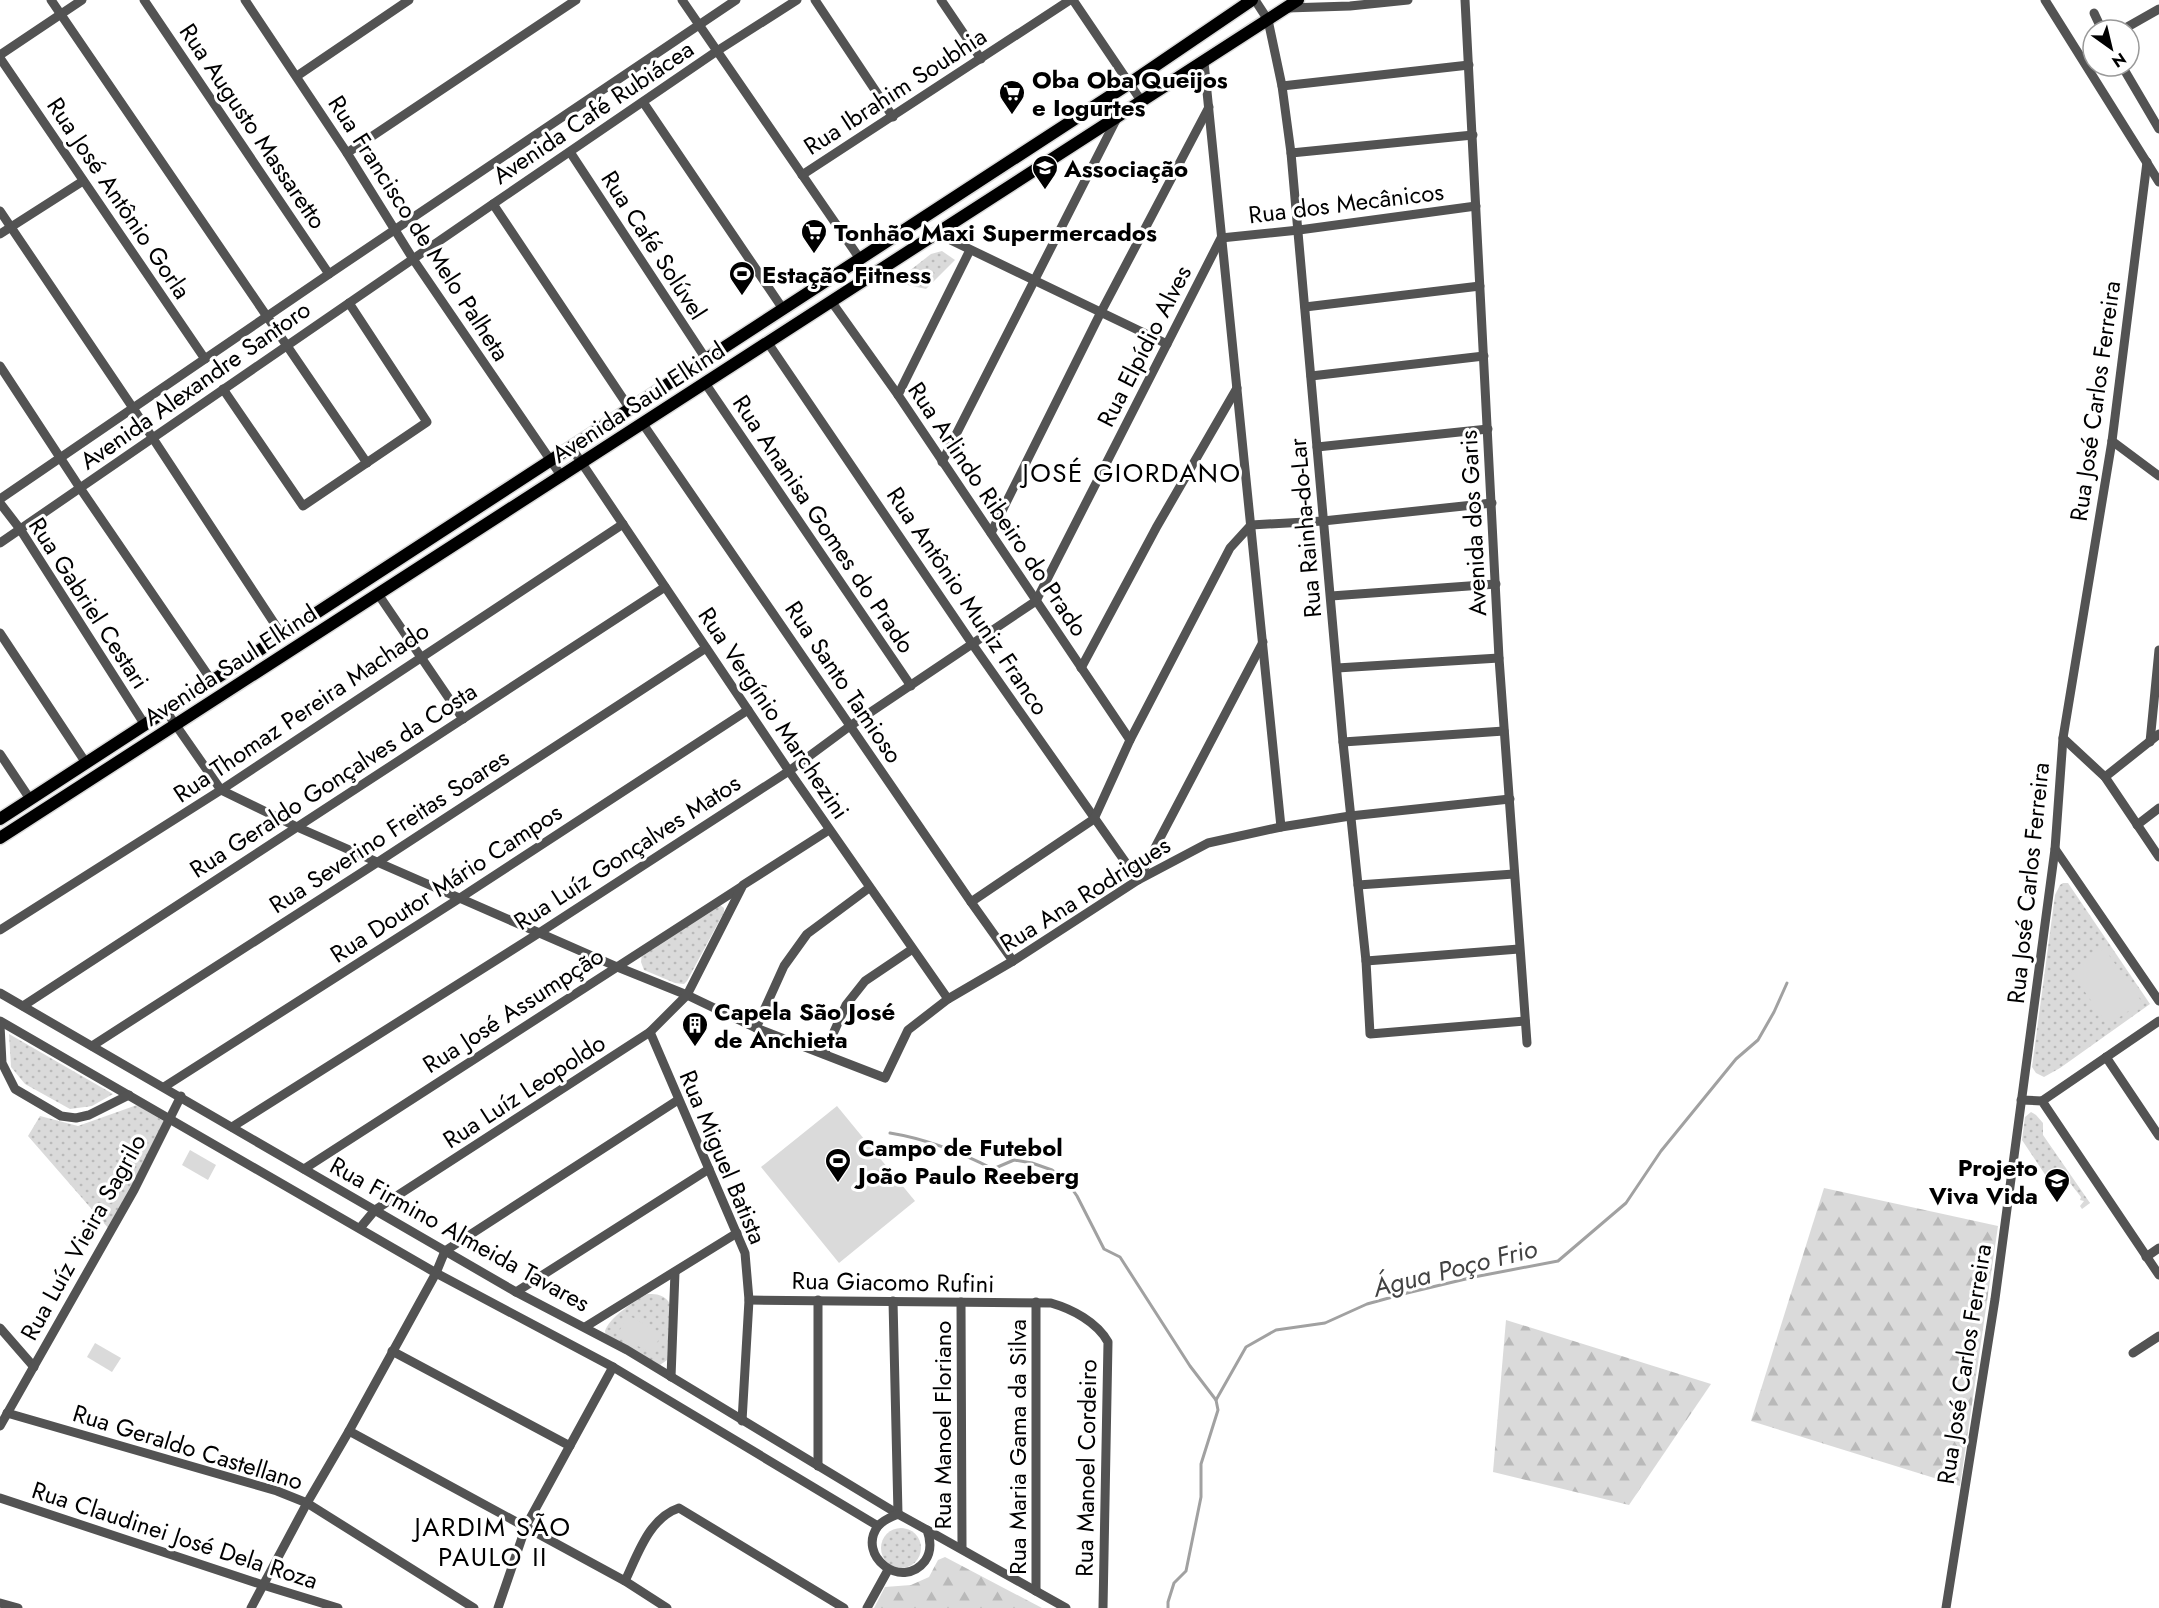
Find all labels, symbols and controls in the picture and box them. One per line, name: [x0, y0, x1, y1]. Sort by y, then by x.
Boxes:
street label: Rua Augusto Massaretto: [171, 16, 335, 236]
north arrow: [2081, 18, 2141, 78]
street label: Rua Ibrahim Soubhia: [797, 19, 993, 163]
street label: Avenida Café Rubiácea: [485, 32, 701, 192]
text: N: [2107, 47, 2131, 73]
place label: Oba Oba Queijos e Iogurtes: [1032, 62, 1228, 125]
supermarket icon: Oba Oba Queijos e Iogurtes: [997, 78, 1027, 116]
street label: Rua Francisco de Melo Palheta: [320, 88, 518, 368]
street label: Rua José Antônio Gorla: [38, 90, 200, 306]
place label: Associação: [1063, 151, 1188, 186]
school or university icon: Associação: [1030, 153, 1060, 191]
street label: Rua Café Solúvel: [593, 163, 715, 327]
street label: Rua dos Mecânicos: [1246, 174, 1446, 232]
place label: Tonhão Maxi Supermercados: [834, 215, 1157, 250]
supermarket icon: Tonhão Maxi Supermercados: [799, 217, 829, 255]
place label: Estação Fitness: [762, 257, 931, 292]
sports icon: Estação Fitness: [727, 259, 757, 297]
street label: Rua Elpídio Alves: [1088, 259, 1200, 433]
street label: Rua José Carlos Ferreira: [2061, 278, 2129, 524]
street label: Avenida Alexandre Santoro: [73, 292, 317, 478]
street label: Avenida Saul Elkind: [544, 333, 732, 471]
street label: Rua Arlindo Ribeiro do Prado: [899, 375, 1097, 643]
street label: Rua Ananisa Gomes do Prado: [724, 388, 924, 660]
street label: Avenida dos Garis: [1451, 429, 1495, 617]
street label: Rua Rainha-do-Lar: [1280, 436, 1330, 619]
district label: JOSÉ GIORDANO: [1020, 454, 1242, 492]
street label: Rua Antônio Muniz Franco: [878, 480, 1058, 722]
street label: Rua Gabriel Cestari: [20, 510, 158, 696]
street label: Rua Santo Tamioso: [777, 594, 911, 770]
street label: Avenida Saul Elkind: [136, 596, 324, 734]
street label: Rua Vergínio Marchezini: [690, 600, 858, 826]
street label: Rua Thomaz Pereira Machado: [166, 613, 436, 811]
street label: Rua Geraldo Gonçalves da Costa: [182, 674, 484, 886]
street label: Rua Severino Freitas Soares: [262, 740, 516, 922]
street label: Rua José Carlos Ferreira: [1998, 760, 2058, 1006]
street label: Rua Luíz Gonçalves Matos: [507, 765, 747, 939]
street label: Rua Doutor Mário Campos: [323, 795, 569, 971]
street label: Rua Ana Rodrigues: [993, 827, 1177, 961]
street label: Rua José Assumpção: [416, 938, 610, 1082]
place label: Capela São José de Anchieta: [714, 994, 895, 1057]
building icon: Capela São José de Anchieta: [680, 1010, 710, 1048]
street label: Rua Luíz Leopoldo: [436, 1025, 612, 1157]
street label: Rua Miguel Batista: [671, 1065, 775, 1249]
street label: Rua Luíz Vieira Sagrilo: [12, 1127, 154, 1347]
place label: Campo de Futebol João Paulo Reeberg: [854, 1130, 1079, 1193]
sports icon: Campo de Futebol João Paulo Reeberg: [823, 1146, 853, 1184]
street label: Rua Firmino Almeida Tavares: [324, 1148, 596, 1320]
place label: Projeto Viva Vida: [1928, 1150, 2038, 1213]
school or university icon: Projeto Viva Vida: [2042, 1166, 2072, 1204]
water label: Água Poço Frio: [1368, 1229, 1541, 1307]
street label: Rua José Carlos Ferreira: [1928, 1241, 2000, 1487]
street label: Rua Giacomo Rufini: [791, 1263, 995, 1301]
street label: Rua Maria Gama da Silva: [1000, 1319, 1035, 1575]
street label: Rua Manoel Floriano: [925, 1321, 960, 1529]
street label: Rua Manoel Cordeiro: [1067, 1359, 1105, 1577]
street label: Rua Geraldo Castellano: [69, 1395, 307, 1499]
street label: Rua Claudinei José Dela Roza: [27, 1472, 323, 1598]
district label: JARDIM SÃO PAULO II: [411, 1508, 572, 1576]

